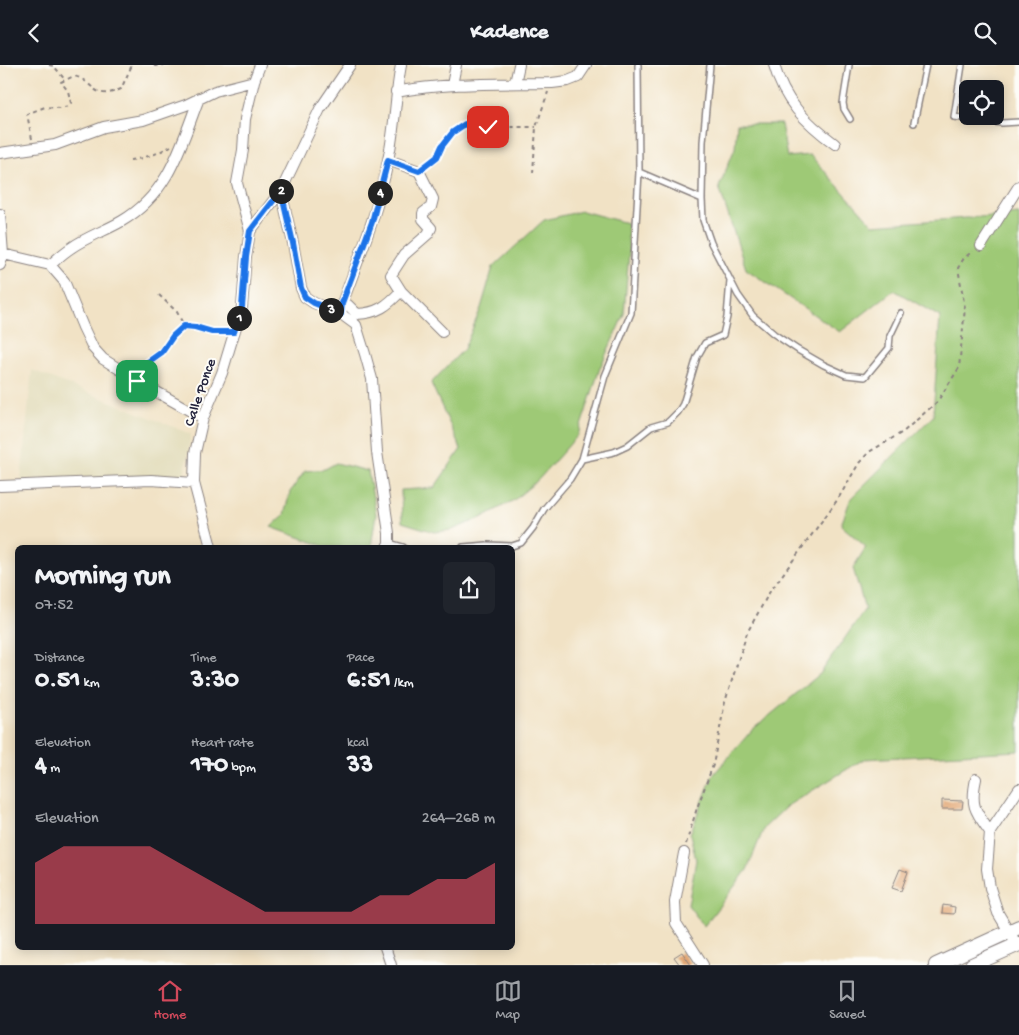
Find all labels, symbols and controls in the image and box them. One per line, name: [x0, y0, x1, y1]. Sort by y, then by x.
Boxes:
icon: back: [20, 19, 48, 47]
icon: search: [971, 19, 999, 47]
text: Kadence: [471, 20, 548, 46]
map controls: [959, 80, 1004, 125]
button: locate: [959, 80, 1004, 125]
pin: [467, 106, 509, 148]
icon: check: [474, 113, 502, 141]
pin: 2: [268, 179, 294, 203]
pin: 4: [368, 181, 392, 205]
text: 2: [278, 183, 285, 200]
text: 4: [377, 185, 384, 202]
pin: 3: [318, 297, 344, 323]
text: 3: [328, 302, 335, 319]
pin: 1: [226, 305, 252, 331]
text: 1: [237, 310, 242, 327]
street label: Calle Ponce: [181, 356, 221, 429]
pin: [116, 360, 158, 402]
icon: arrive: [123, 367, 151, 395]
text: Morning run: [35, 561, 170, 594]
button: share: [443, 562, 495, 614]
text: 07:52: [35, 597, 74, 616]
text: Distance: [35, 650, 84, 667]
text: Time: [191, 650, 217, 667]
text: Pace: [347, 650, 374, 667]
text: 0.51: [35, 667, 80, 696]
text: 3:30: [191, 667, 239, 696]
text: 6:51: [347, 667, 391, 696]
text: km: [80, 675, 100, 692]
text: /km: [391, 675, 414, 692]
text: Elevation: [35, 735, 91, 752]
text: Heart rate: [191, 735, 254, 752]
text: kcal: [347, 735, 369, 752]
text: 4: [35, 752, 47, 781]
text: 170: [191, 752, 228, 781]
text: 33: [347, 752, 373, 781]
text: m: [47, 760, 60, 777]
text: bpm: [228, 760, 256, 777]
text: Elevation: [35, 810, 99, 829]
text: 264–268 m: [422, 810, 495, 829]
tab: Home: [154, 977, 186, 1024]
tab: Map: [494, 977, 522, 1024]
tab: Saved: [829, 977, 865, 1024]

